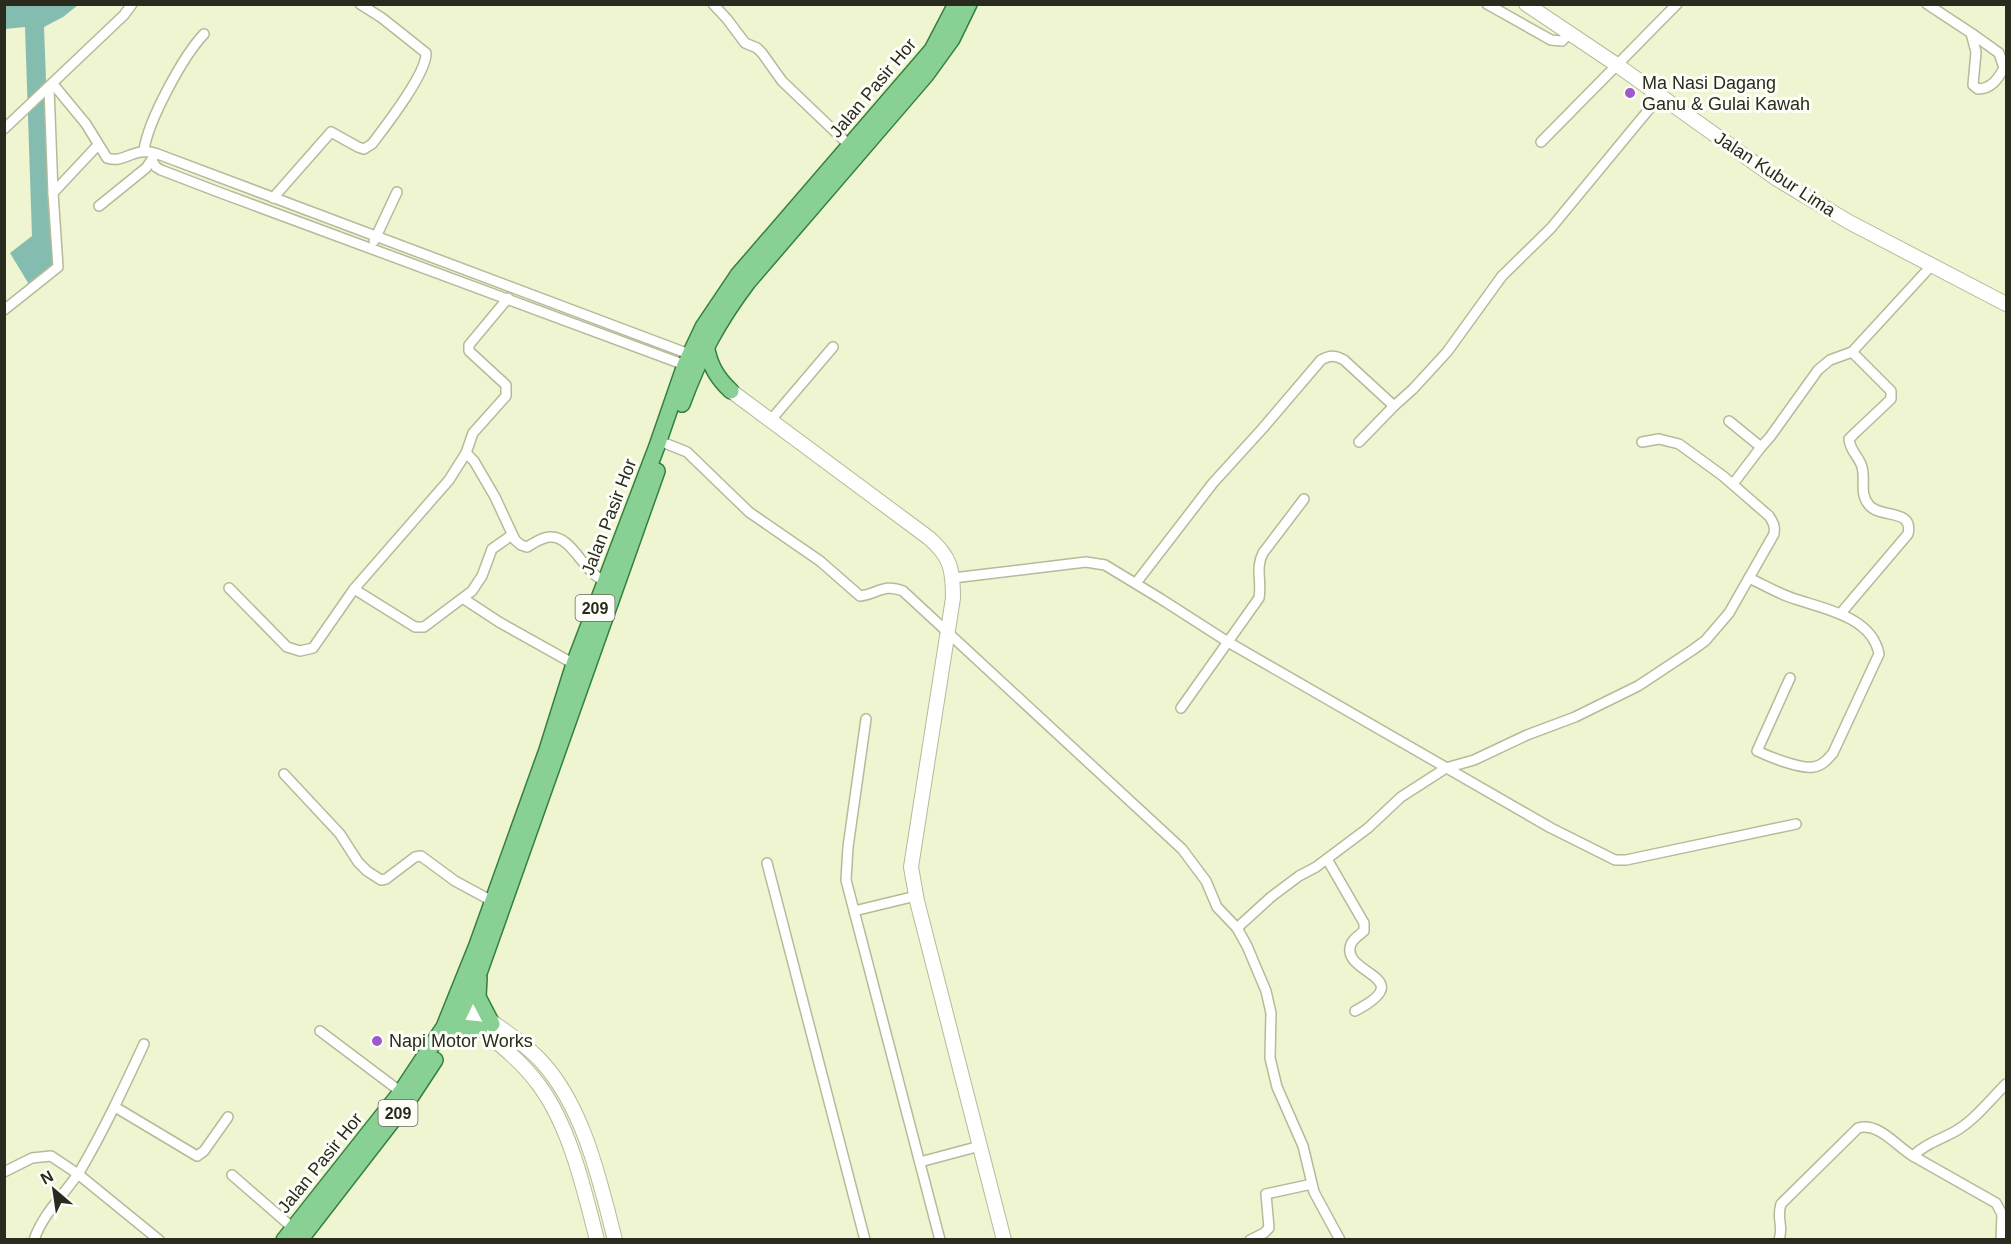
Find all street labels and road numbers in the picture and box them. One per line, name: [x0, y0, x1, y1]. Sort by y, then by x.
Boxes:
street label: Jalan Pasir Hor: [826, 34, 920, 142]
street label: Jalan Kubur Lima: [1711, 127, 1840, 221]
street label: Jalan Pasir Hor: [578, 456, 640, 578]
road number: 209: [576, 595, 614, 621]
road number: 209: [378, 1100, 418, 1126]
street label: Jalan Pasir Hor: [274, 1109, 366, 1217]

